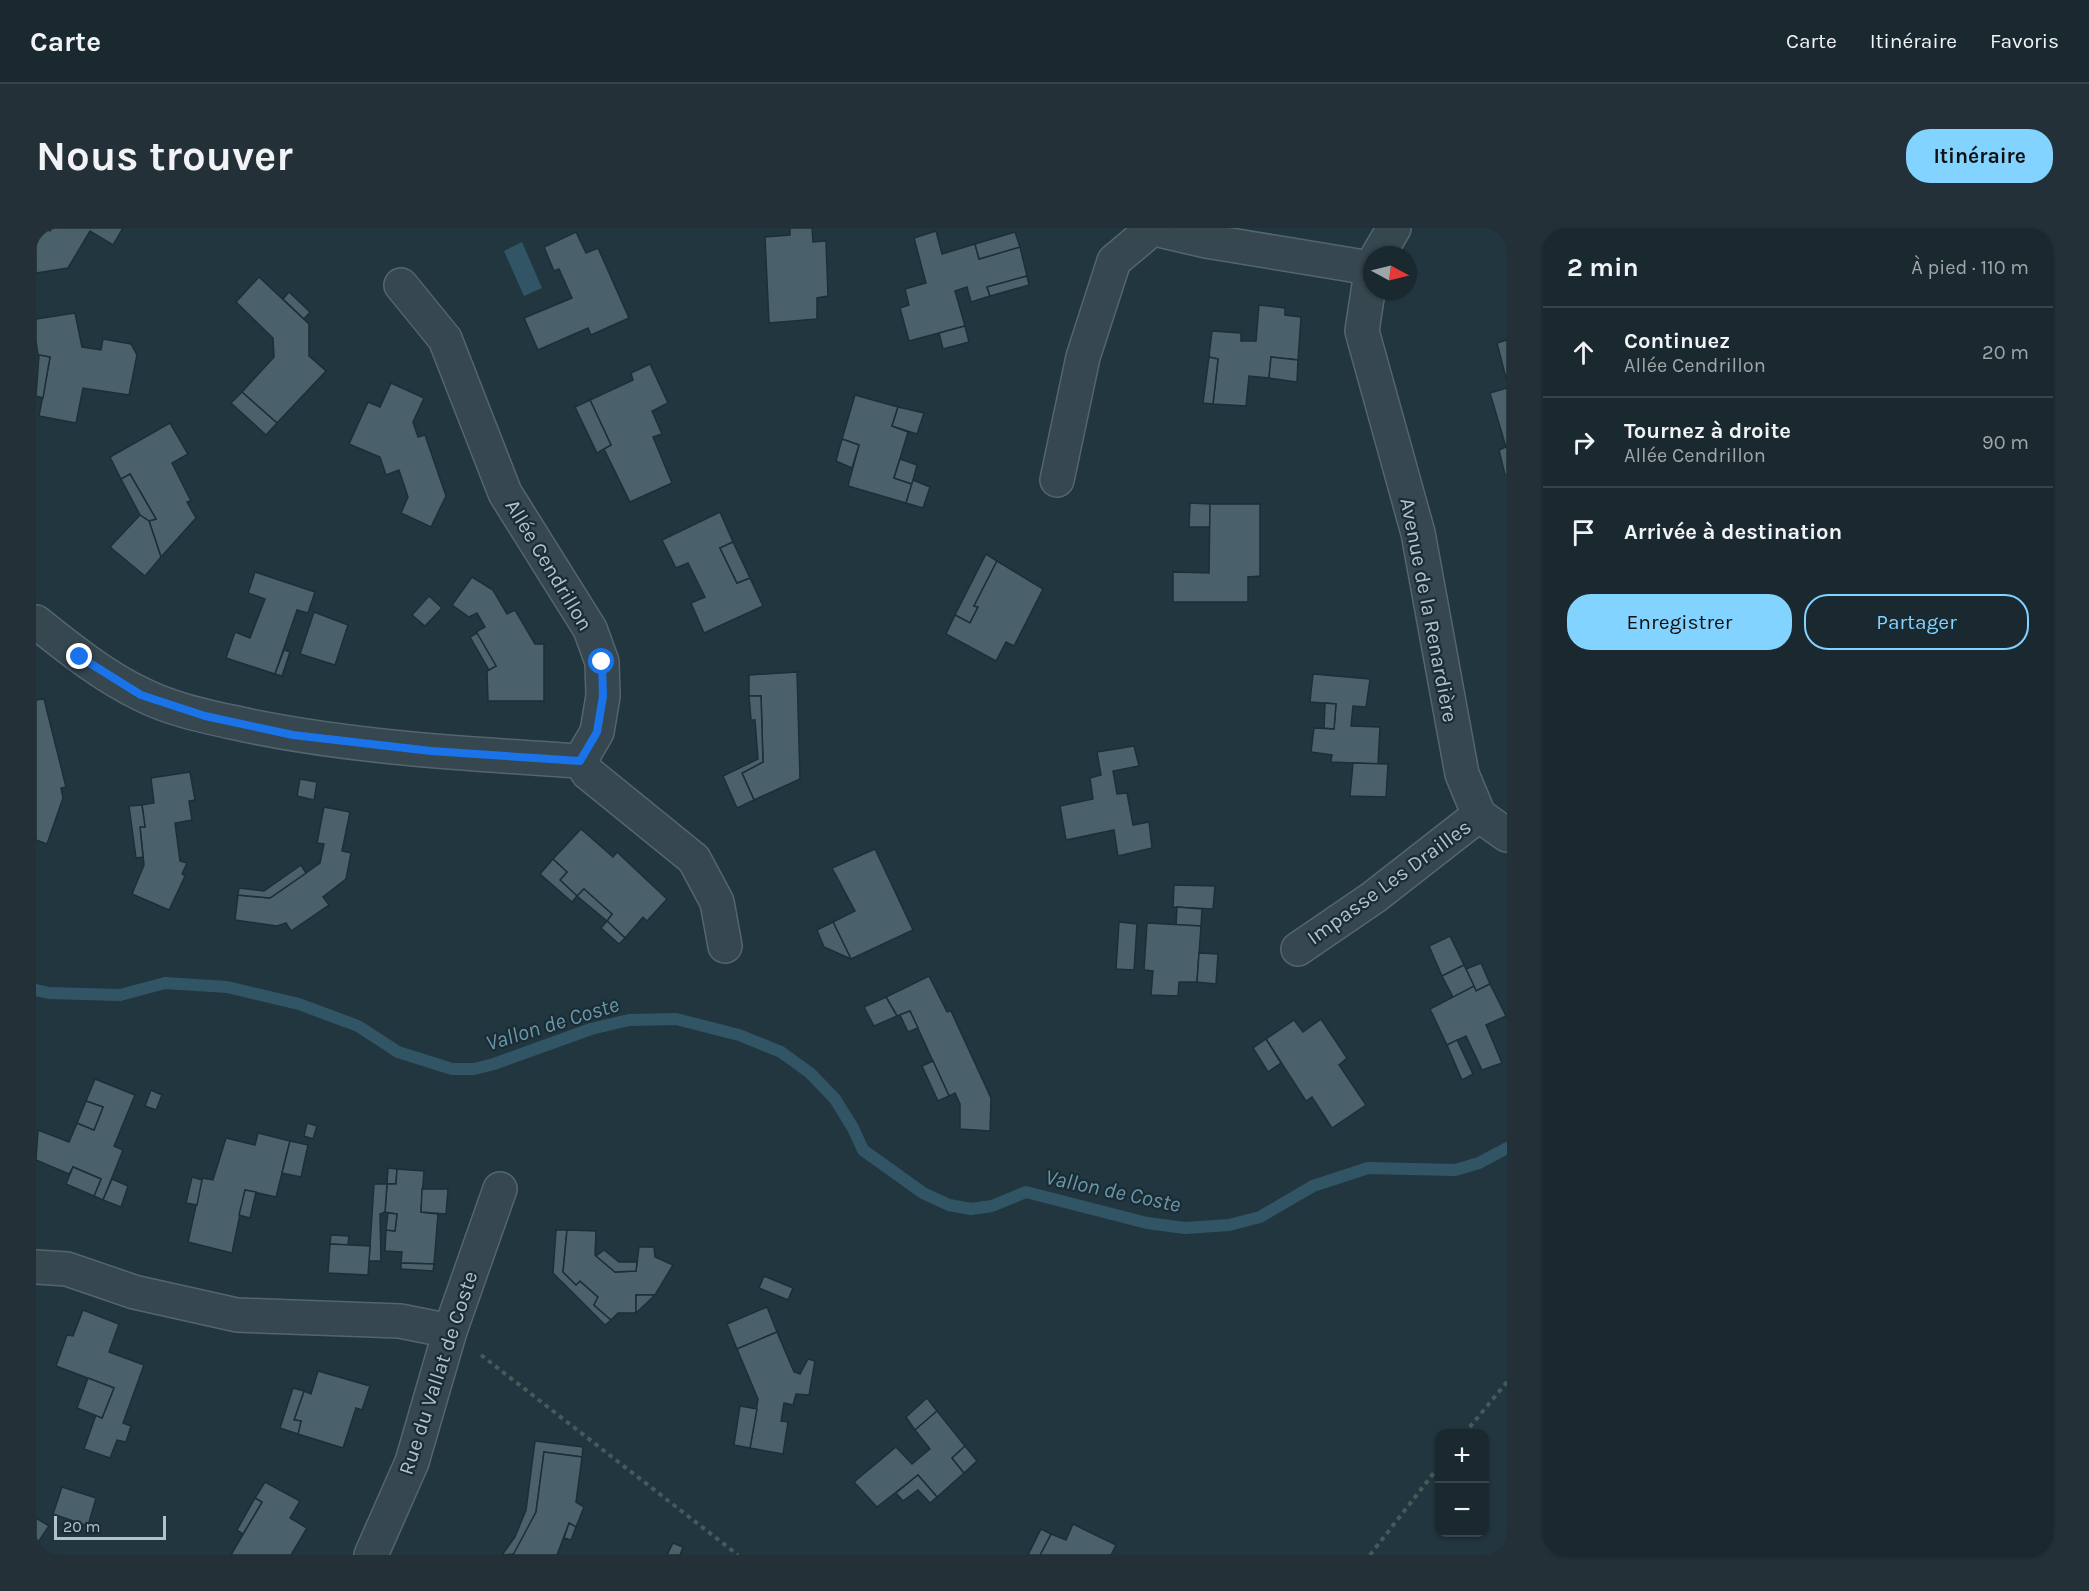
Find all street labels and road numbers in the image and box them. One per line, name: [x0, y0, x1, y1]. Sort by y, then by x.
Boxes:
street label: Allée Cendrillon: [500, 495, 598, 635]
street label: Avenue de la Renardière: [1395, 496, 1463, 724]
street label: Impasse Les Drailles: [1302, 814, 1476, 950]
street label: Rue du Vallat de Coste: [394, 1268, 482, 1478]

